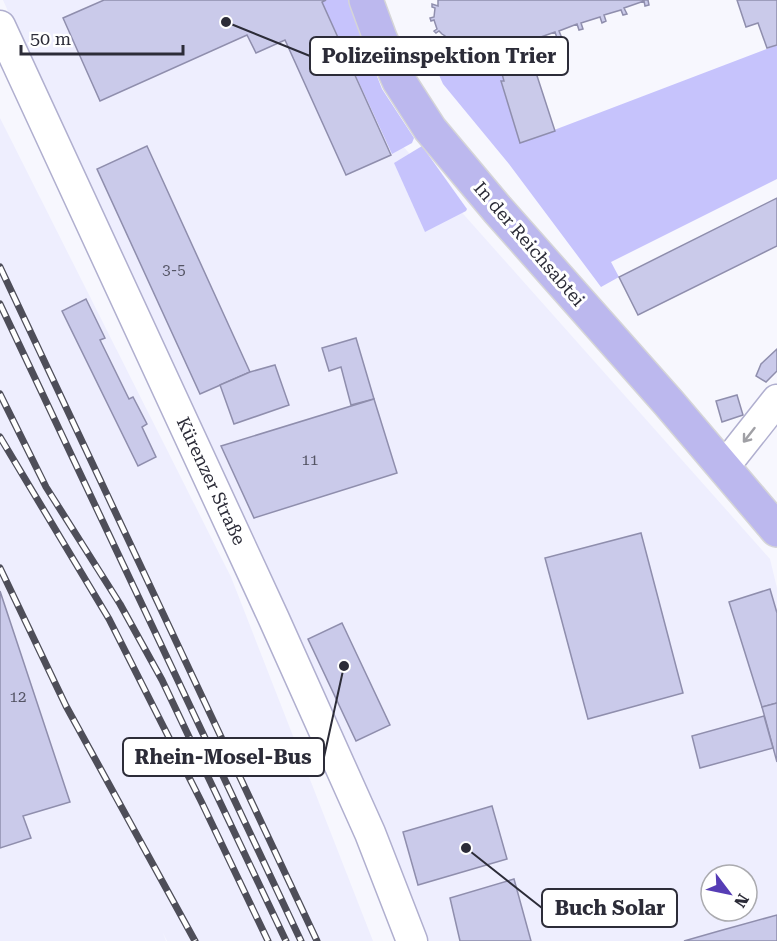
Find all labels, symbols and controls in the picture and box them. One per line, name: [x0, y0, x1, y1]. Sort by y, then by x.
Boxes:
scale bar: [21, 18, 183, 56]
text: 50 m: [30, 28, 71, 49]
callout: Polizeiinspektion Trier: [310, 37, 568, 75]
text: Polizeiinspektion Trier: [322, 44, 556, 68]
street label: In der Reichsabtei: [470, 177, 589, 310]
house number: 3-5: [162, 261, 186, 279]
street label: Kürenzer Straße: [173, 413, 250, 548]
one-way arrow: [743, 427, 756, 443]
house number: 11: [302, 451, 318, 469]
house number: 12: [10, 688, 26, 706]
callout: Rhein-Mosel-Bus: [123, 738, 324, 776]
text: Rhein-Mosel-Bus: [135, 745, 311, 769]
north arrow: [699, 863, 759, 923]
callout: Buch Solar: [542, 889, 677, 927]
text: N: [730, 890, 753, 911]
text: Buch Solar: [555, 896, 665, 920]

